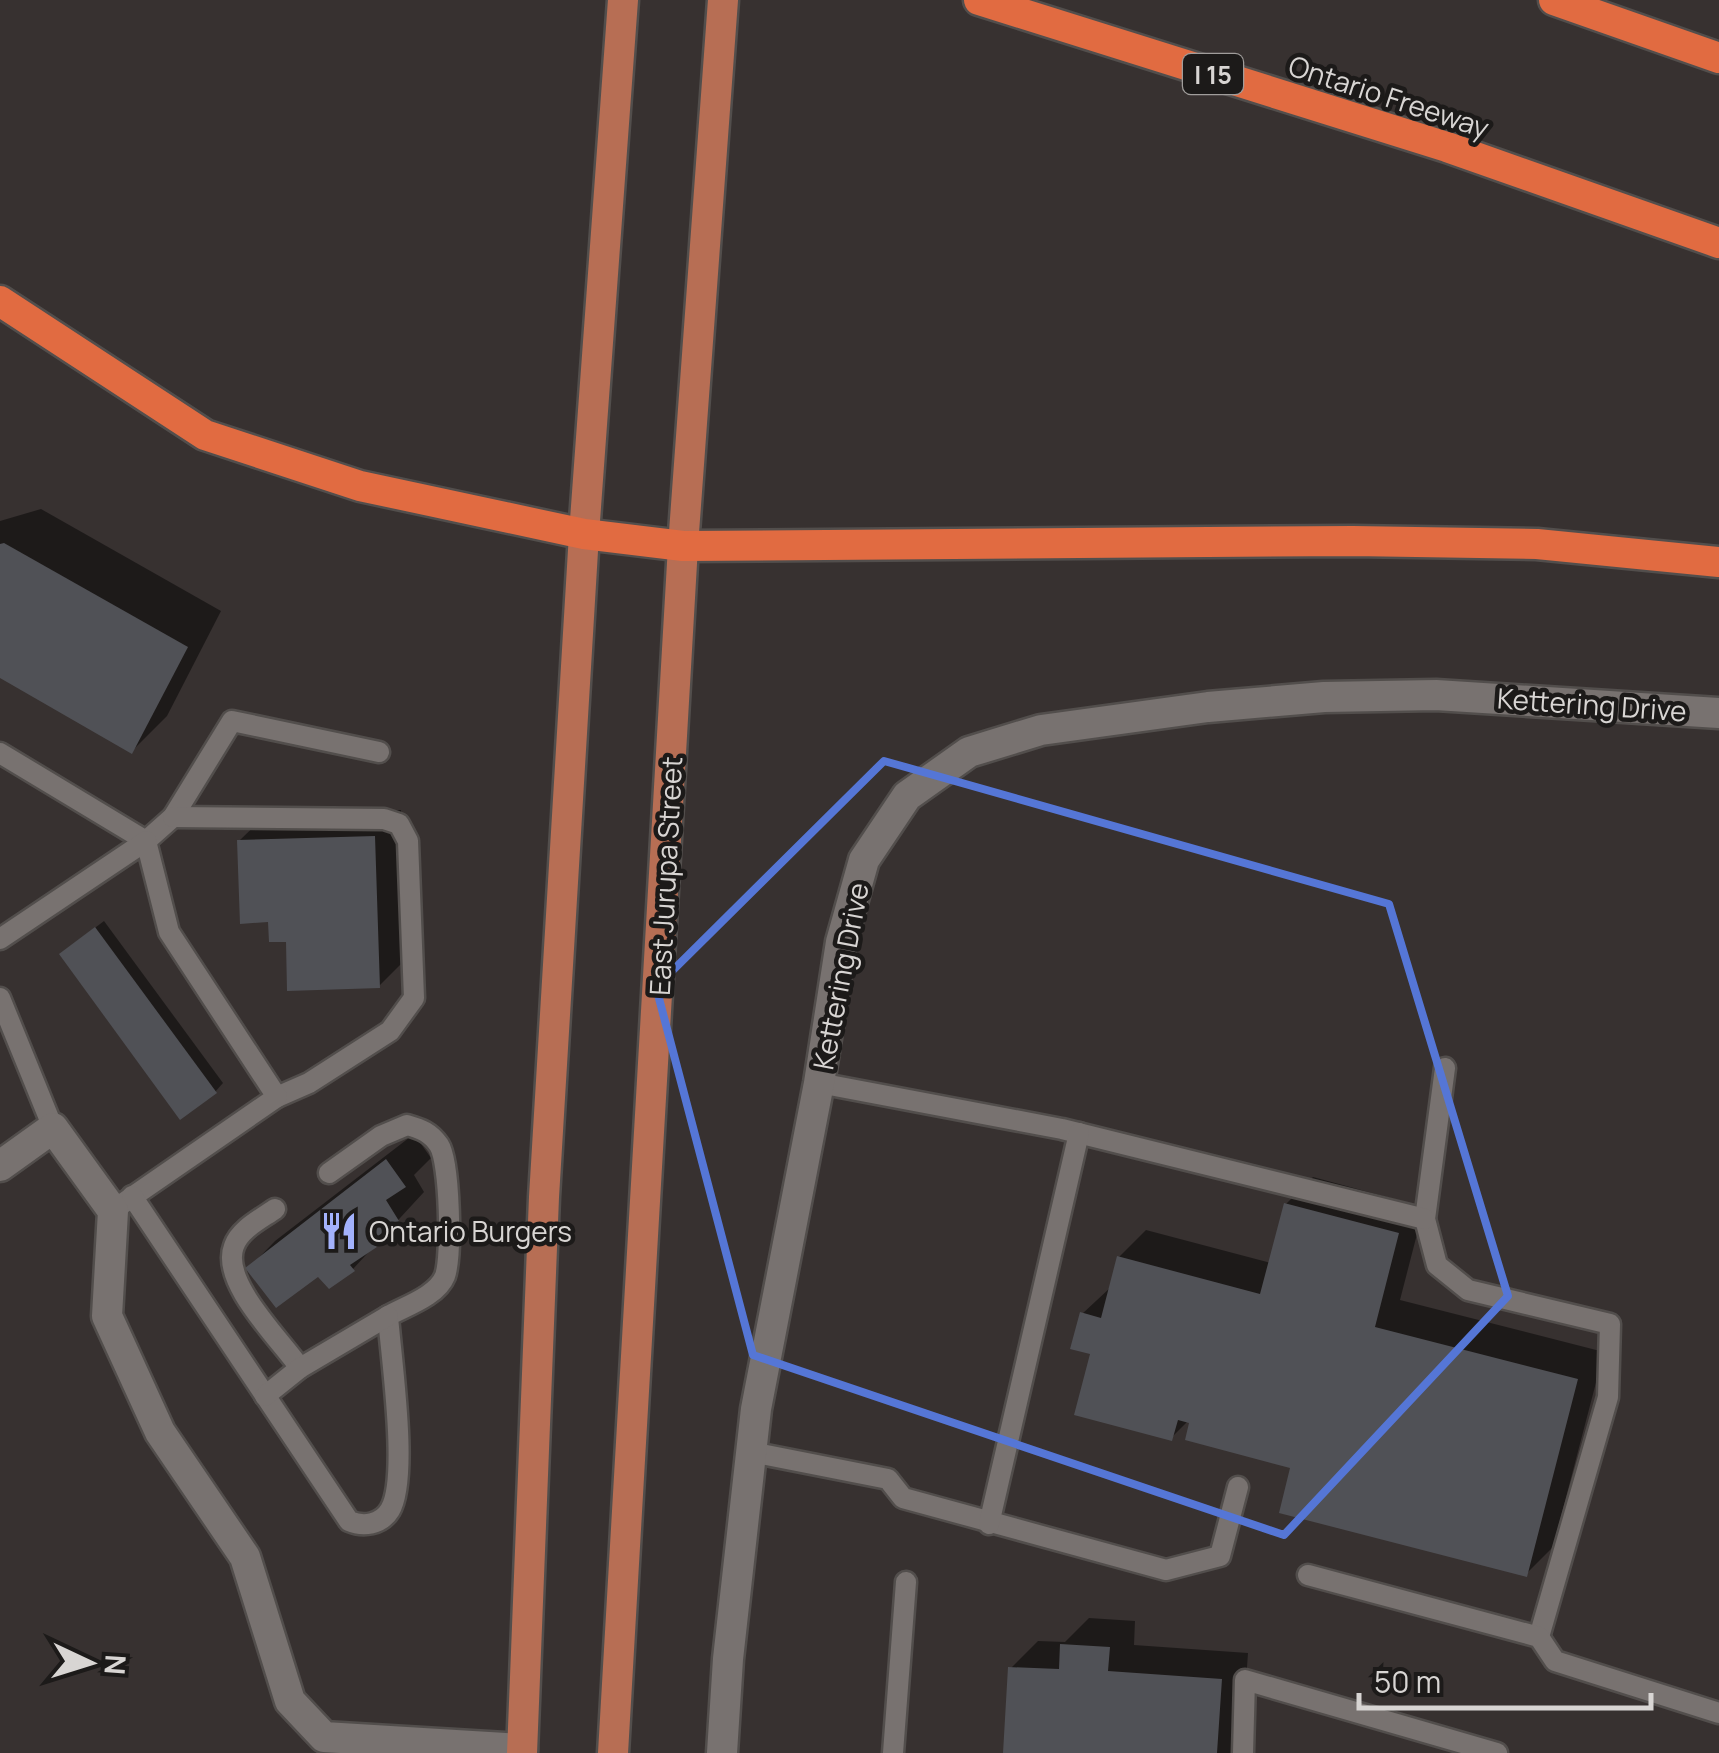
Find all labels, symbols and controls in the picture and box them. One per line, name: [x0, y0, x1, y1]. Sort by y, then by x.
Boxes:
street label: Ontario Freeway: [1284, 46, 1494, 146]
road number: I 15: [1183, 54, 1243, 94]
street label: Kettering Drive: [1496, 678, 1688, 730]
street label: East Jurupa Street: [640, 755, 690, 997]
street label: Kettering Drive: [803, 879, 877, 1073]
restaurant icon: Ontario Burgers: [318, 1210, 360, 1252]
place label: Ontario Burgers: [369, 1212, 572, 1250]
north arrow: [40, 1613, 140, 1713]
scale bar: [1359, 1648, 1652, 1710]
text: N: [96, 1653, 136, 1676]
text: 50 m: [1374, 1661, 1441, 1702]

